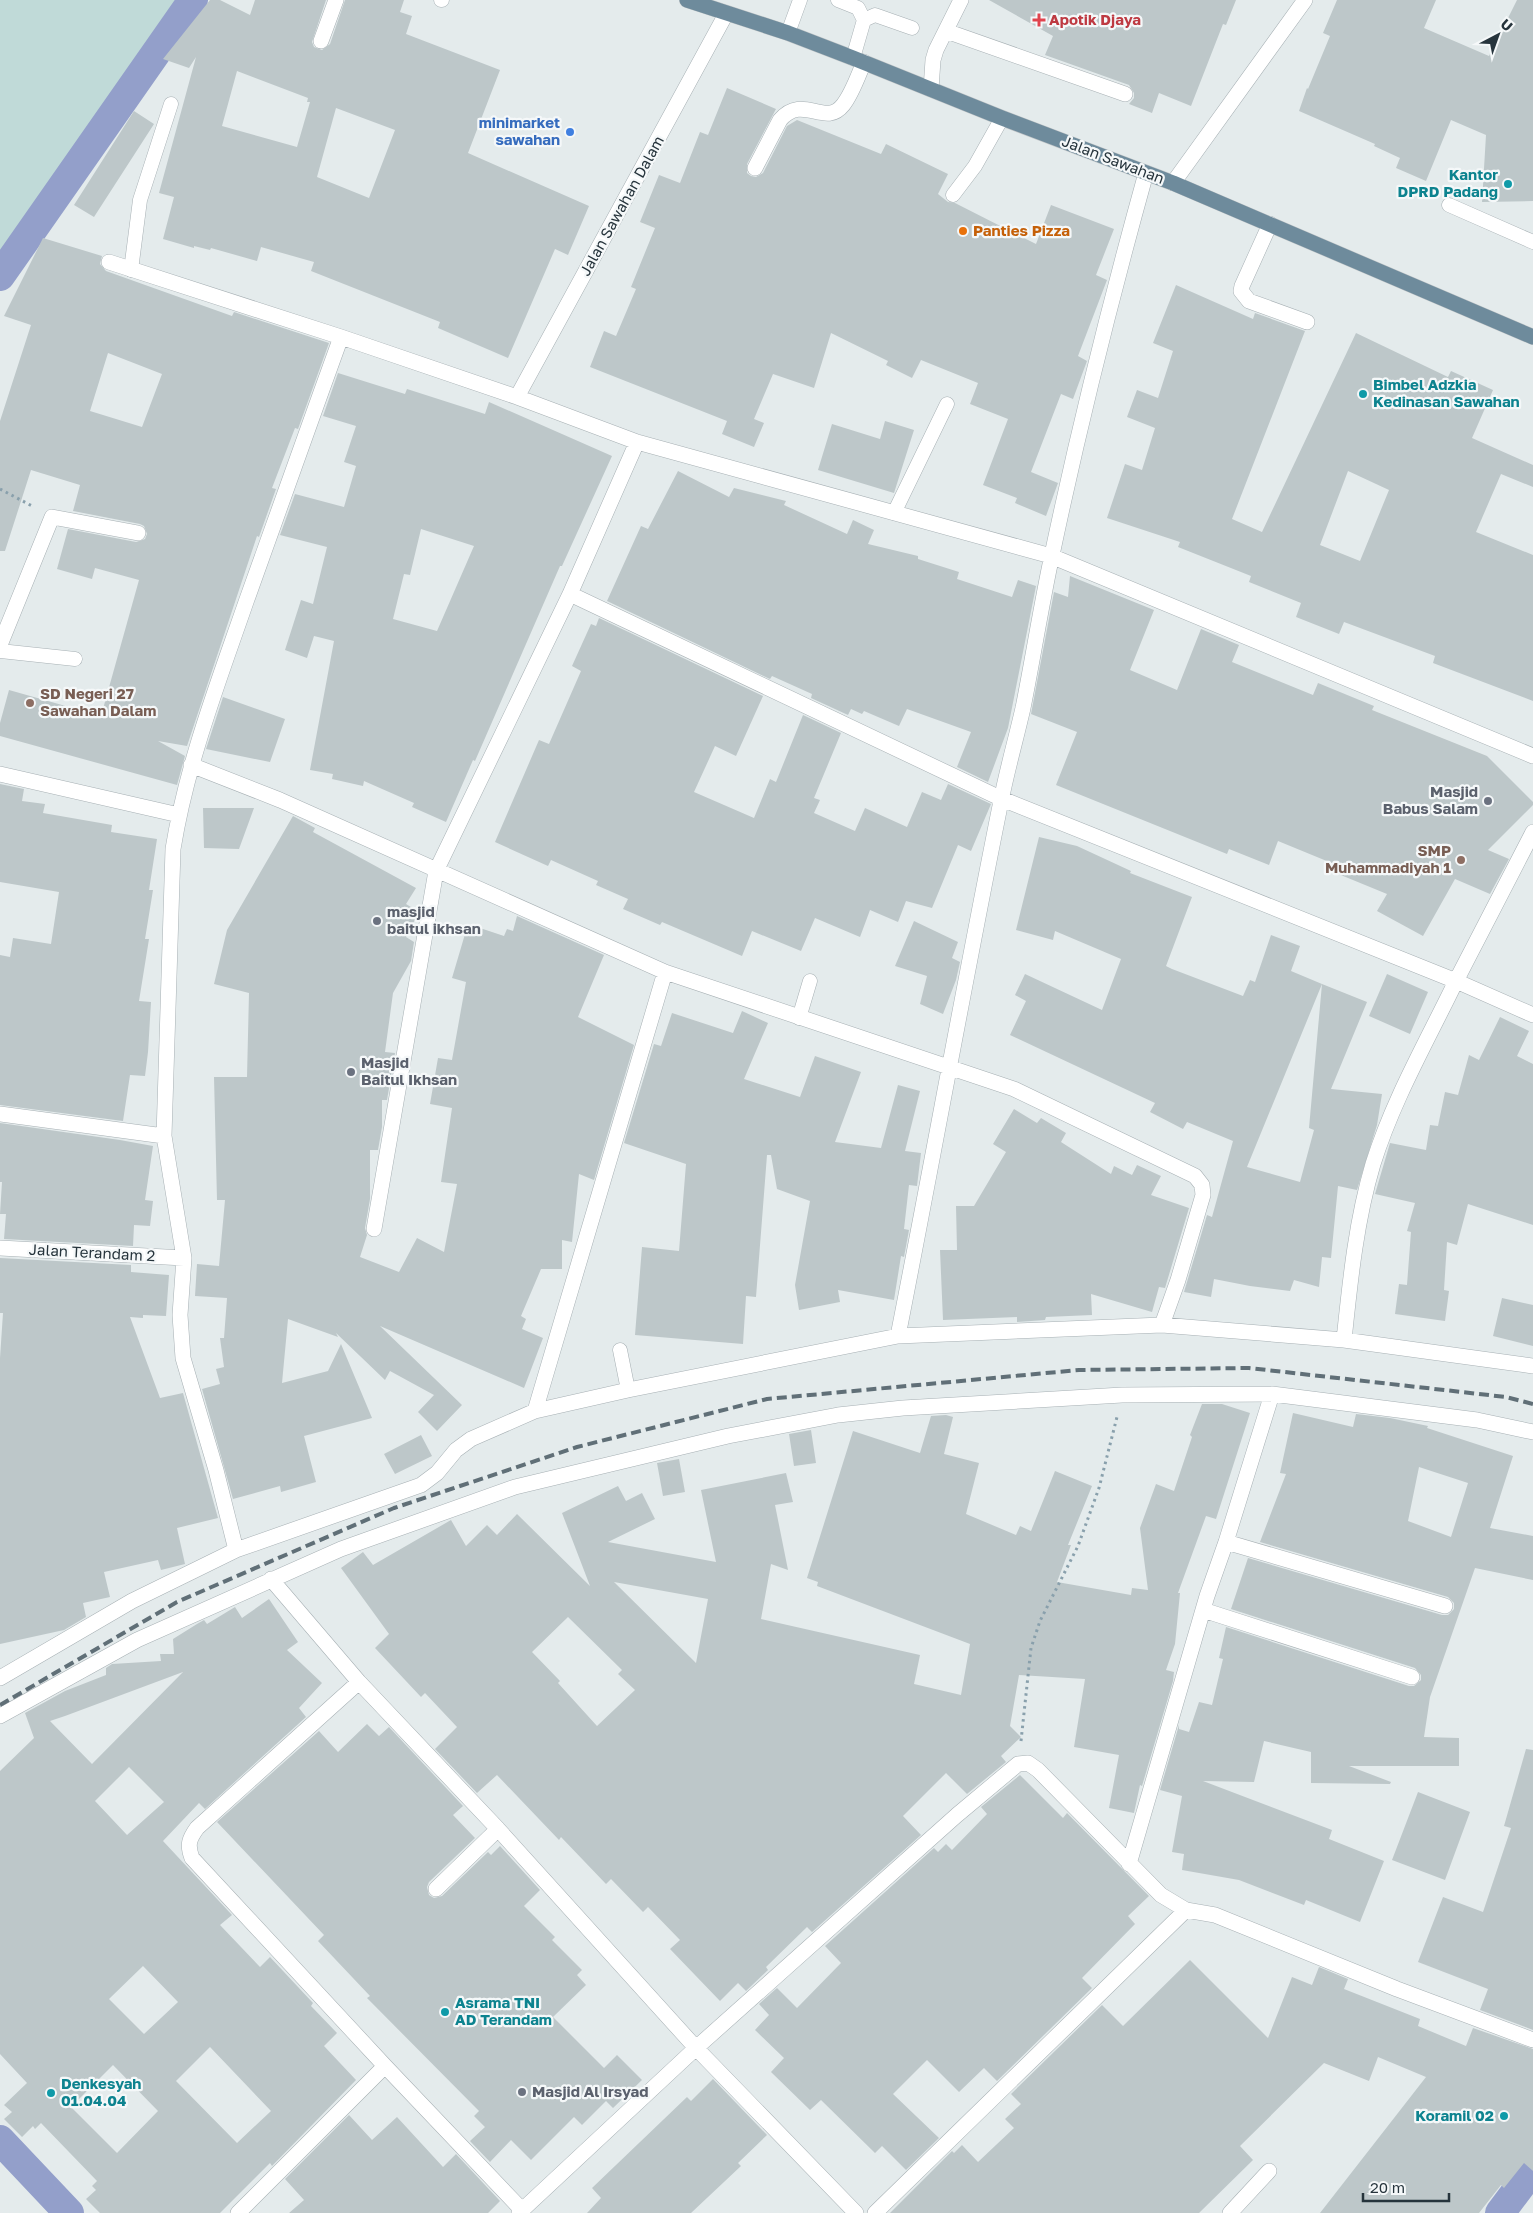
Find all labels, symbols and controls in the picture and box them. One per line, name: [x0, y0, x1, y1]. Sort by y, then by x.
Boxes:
place label: Apotik Djaya: [1049, 10, 1141, 28]
north arrow: [1473, 10, 1523, 60]
marker: Apotik Djaya: [1033, 14, 1045, 26]
text: U: [1497, 15, 1516, 35]
place label: minimarket sawahan: [479, 113, 560, 148]
marker: minimarket sawahan: [564, 126, 576, 138]
street label: Jalan Sawahan: [1060, 131, 1167, 187]
street label: Jalan Sawahan Dalam: [575, 132, 667, 279]
place label: Kantor DPRD Padang: [1398, 165, 1498, 200]
marker: Kantor DPRD Padang: [1502, 178, 1514, 190]
place label: Panties Pizza: [973, 221, 1070, 239]
marker: Panties Pizza: [957, 225, 969, 237]
place label: Bimbel Adzkia Kedinasan Sawahan: [1373, 375, 1520, 410]
marker: Bimbel Adzkia Kedinasan Sawahan: [1357, 388, 1369, 400]
place label: SD Negeri 27 Sawahan Dalam: [40, 684, 156, 719]
marker: SD Negeri 27 Sawahan Dalam: [24, 697, 36, 709]
place label: Masjid Babus Salam: [1383, 782, 1478, 817]
marker: Masjid Babus Salam: [1482, 795, 1494, 807]
place label: SMP Muhammadiyah 1: [1325, 841, 1451, 876]
marker: SMP Muhammadiyah 1: [1455, 854, 1467, 866]
place label: masjid baitul ikhsan: [387, 902, 481, 937]
marker: masjid baitul ikhsan: [371, 915, 383, 927]
place label: Masjid Baitul Ikhsan: [361, 1053, 457, 1088]
marker: Masjid Baitul Ikhsan: [345, 1066, 357, 1078]
street label: Jalan Terandam 2: [28, 1240, 156, 1264]
place label: Asrama TNI AD Terandam: [455, 1993, 552, 2028]
marker: Asrama TNI AD Terandam: [439, 2006, 451, 2018]
place label: Denkesyah 01.04.04: [61, 2074, 141, 2109]
place label: Masjid Al Irsyad: [532, 2082, 649, 2100]
marker: Masjid Al Irsyad: [516, 2086, 528, 2098]
marker: Denkesyah 01.04.04: [45, 2087, 57, 2099]
place label: Koramil 02: [1415, 2106, 1494, 2124]
marker: Koramil 02: [1498, 2110, 1510, 2122]
scale bar: [1363, 2170, 1449, 2202]
text: 20 m: [1370, 2178, 1405, 2196]

